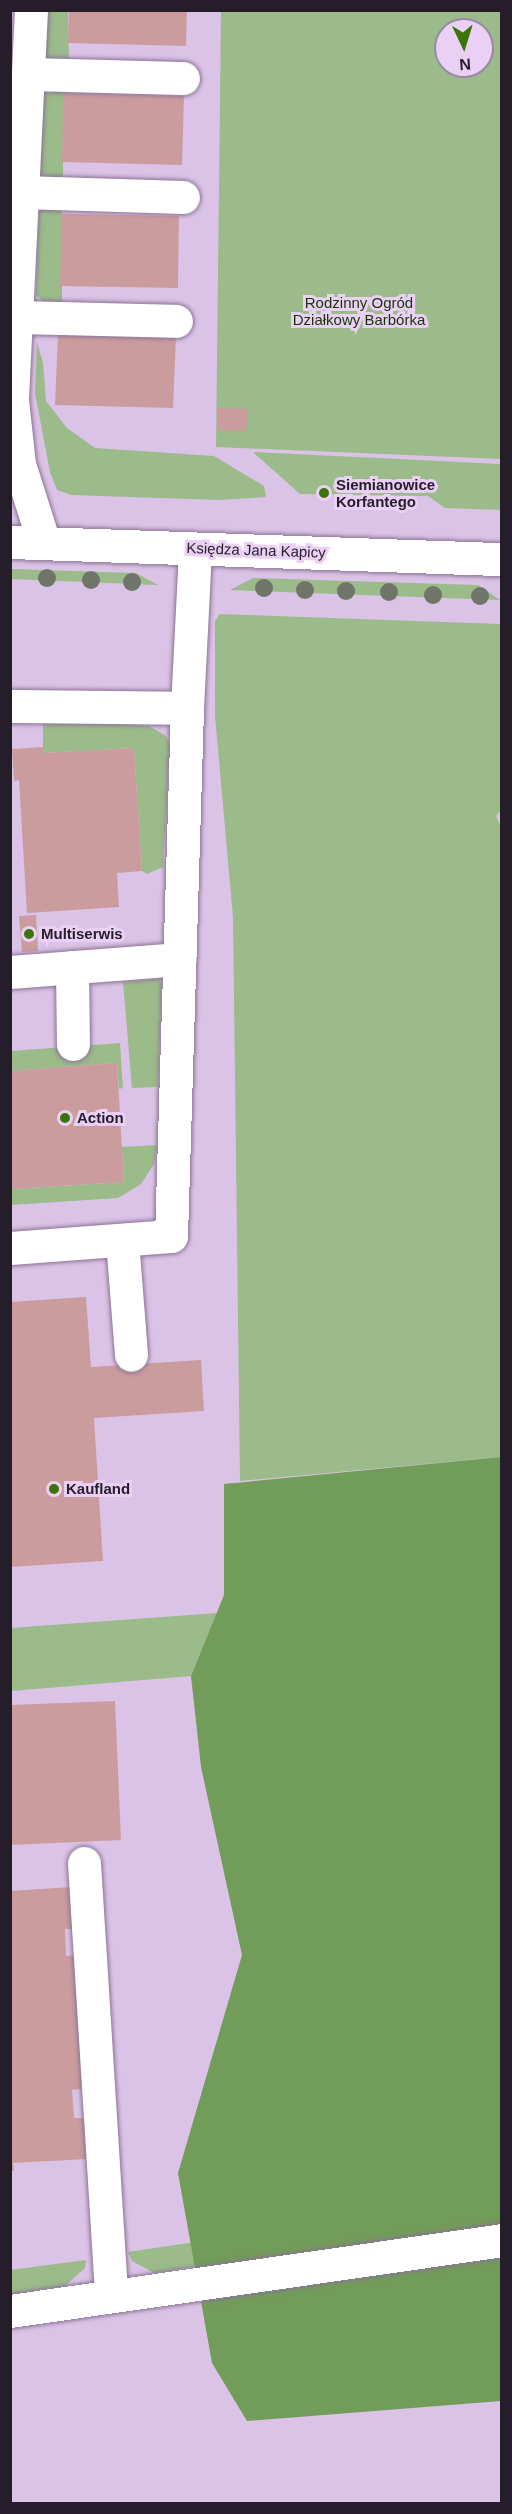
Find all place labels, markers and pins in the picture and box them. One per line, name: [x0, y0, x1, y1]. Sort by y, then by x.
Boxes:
place label: Siemianowice Korfantego: [336, 475, 435, 510]
marker: Siemianowice Korfantego: [317, 486, 331, 500]
place label: Multiserwis: [41, 925, 123, 943]
marker: Multiserwis: [22, 927, 36, 941]
place label: Action: [77, 1109, 124, 1127]
marker: Action: [58, 1111, 72, 1125]
place label: Kaufland: [66, 1480, 130, 1498]
marker: Kaufland: [47, 1482, 61, 1496]

